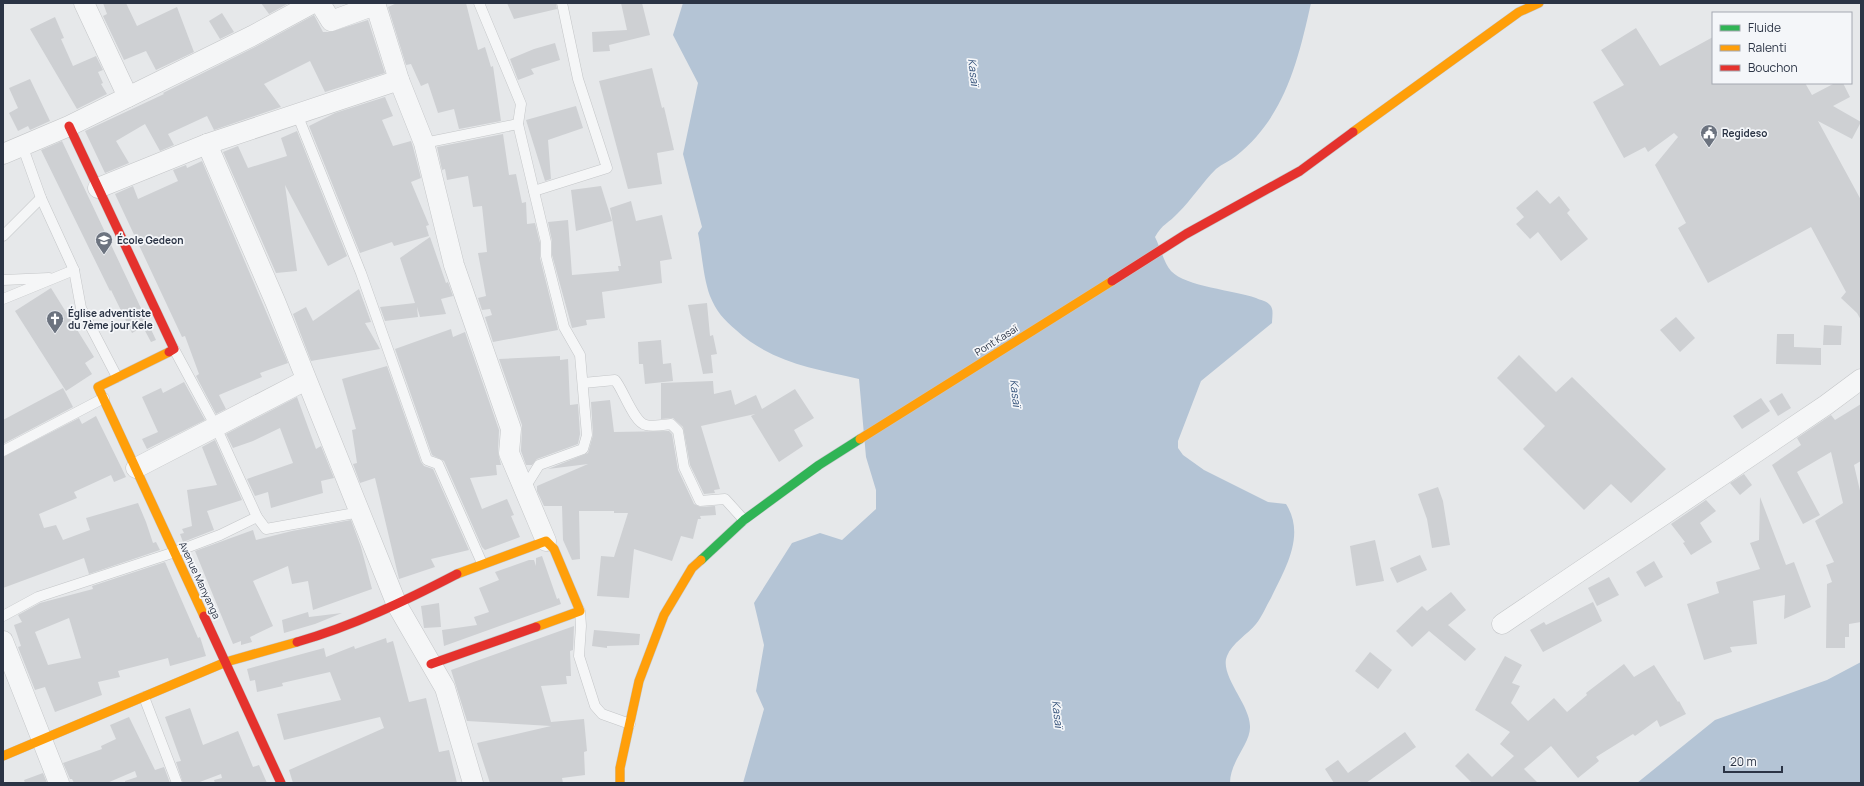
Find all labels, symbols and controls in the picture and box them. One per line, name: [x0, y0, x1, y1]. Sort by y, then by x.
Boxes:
legend: [1712, 12, 1852, 84]
text: Fluide: [1748, 19, 1781, 36]
text: Ralenti: [1748, 39, 1787, 56]
water label: Kasaï: [965, 58, 983, 89]
text: Bouchon: [1748, 59, 1798, 76]
public building icon: Regideso: [1699, 123, 1719, 148]
place label: Regideso: [1722, 126, 1767, 140]
school or university icon: École Gedeon: [94, 230, 114, 255]
place label: École Gedeon: [117, 233, 183, 247]
place label: Église adventiste du 7ème jour Kele: [68, 306, 153, 332]
church icon: Église adventiste du 7ème jour Kele: [45, 309, 65, 334]
street label: Pont Kasaï: [972, 321, 1021, 359]
water label: Kasaï: [1007, 379, 1025, 410]
street label: Avenue Manyanga: [176, 539, 224, 621]
water label: Kasaï: [1049, 700, 1067, 731]
scale bar: [1724, 748, 1782, 774]
text: 20 m: [1730, 753, 1757, 770]

